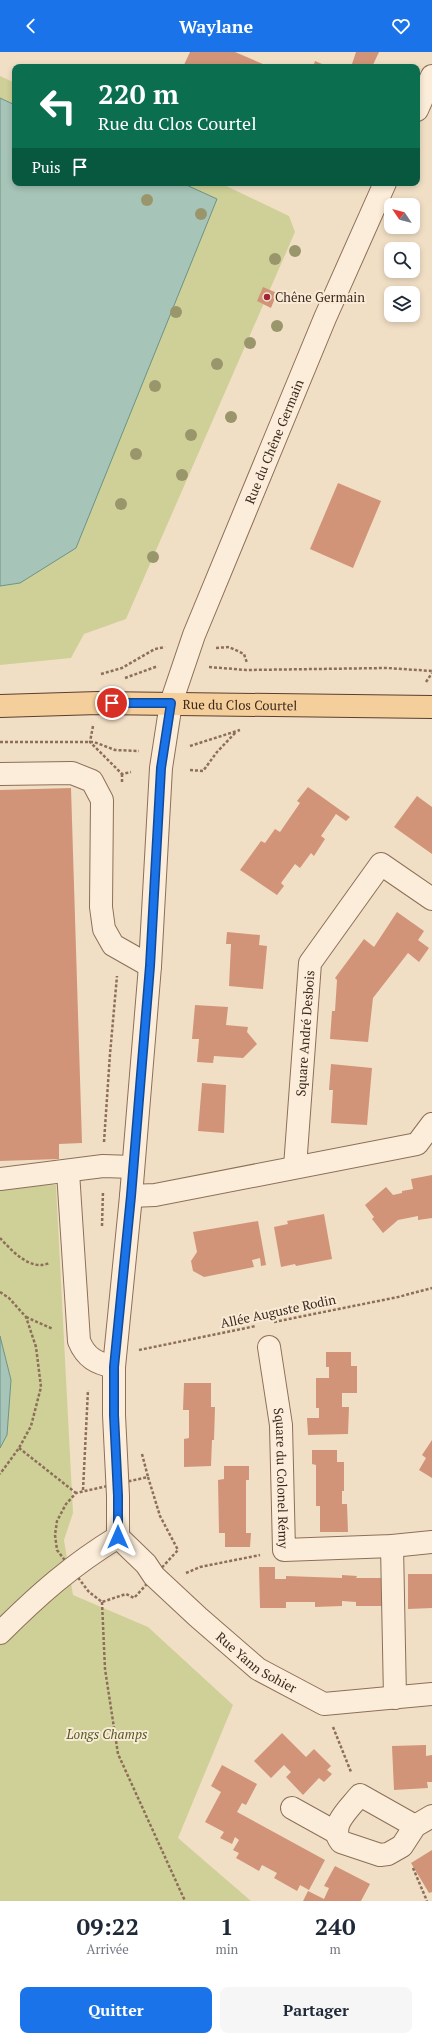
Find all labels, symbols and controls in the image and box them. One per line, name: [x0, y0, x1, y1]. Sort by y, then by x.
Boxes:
text: Waylane: [179, 14, 253, 38]
icon: back: [20, 15, 42, 37]
icon: heart: [390, 15, 412, 37]
text: 220 m: [98, 75, 179, 112]
icon: left: [32, 80, 84, 132]
text: Rue du Clos Courtel: [98, 111, 257, 135]
icon: arrive: [69, 156, 91, 178]
text: Puis: [32, 157, 61, 177]
north arrow: [384, 198, 420, 234]
map controls: [384, 198, 420, 322]
button: search: [384, 242, 420, 278]
button: layers: [384, 286, 420, 322]
place label: Chêne Germain: [275, 288, 365, 306]
marker: Chêne Germain: [262, 292, 272, 302]
street label: Rue du Chêne Germain: [240, 376, 308, 506]
pin: [95, 686, 129, 720]
icon: arrive: [101, 692, 123, 714]
street label: Rue du Clos Courtel: [183, 695, 297, 714]
street label: Square André Desbois: [291, 970, 318, 1097]
street label: Allée Auguste Rodin: [219, 1290, 338, 1332]
street label: Square du Colonel Rémy: [269, 1406, 293, 1549]
position arrow: [97, 1516, 139, 1558]
street label: Rue Yann Sohier: [212, 1628, 300, 1697]
park label: Longs Champs: [66, 1725, 148, 1743]
text: 09:22: [76, 1910, 139, 1942]
text: 1: [220, 1910, 234, 1942]
text: 240: [315, 1910, 355, 1942]
text: Arrivée: [87, 1940, 129, 1958]
text: min: [215, 1940, 238, 1958]
text: m: [330, 1940, 341, 1958]
button: Quitter: [20, 1987, 212, 2033]
button: Partager: [220, 1987, 412, 2033]

